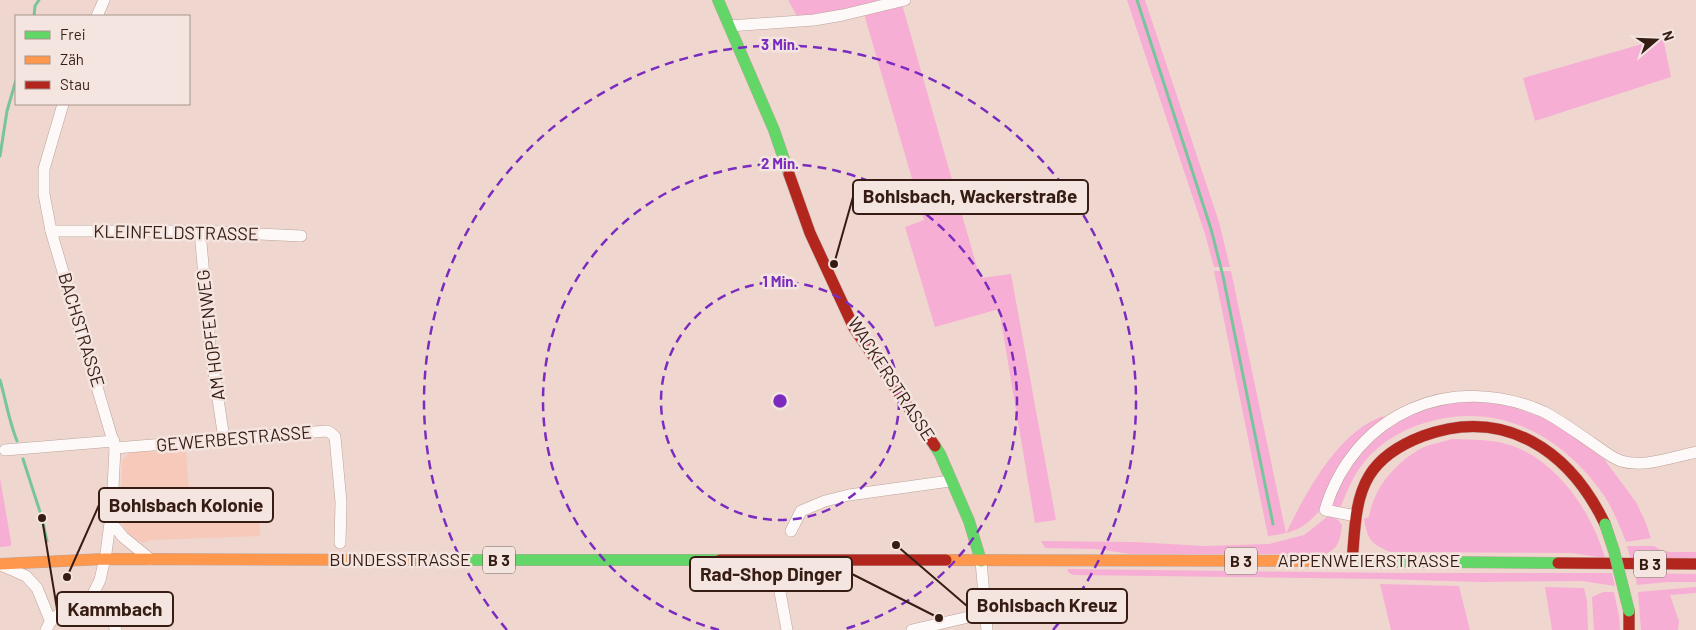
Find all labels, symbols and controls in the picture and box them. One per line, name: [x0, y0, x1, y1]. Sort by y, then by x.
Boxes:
legend: [15, 15, 190, 105]
north arrow: [1631, 15, 1681, 65]
text: Frei: [60, 25, 86, 43]
text: N: [1659, 28, 1678, 43]
text: 3 Min.: [761, 35, 799, 53]
text: Zäh: [60, 50, 84, 68]
text: Stau: [60, 75, 90, 93]
text: 2 Min.: [761, 154, 799, 172]
callout: Bohlsbach, Wackerstraße: [853, 180, 1088, 214]
text: Bohlsbach, Wackerstraße: [863, 184, 1077, 207]
street label: KLEINFELDSTRASSE: [93, 220, 259, 244]
street label: AM HOPFENWEG: [191, 268, 229, 402]
street label: BACHSTRASSE: [54, 270, 110, 390]
text: 1 Min.: [763, 272, 798, 290]
street label: WACKERSTRASSE: [844, 313, 940, 444]
centre of rings: [771, 392, 789, 410]
street label: GEWERBESTRASSE: [155, 420, 313, 456]
callout: Bohlsbach Kolonie: [99, 488, 273, 522]
text: Bohlsbach Kolonie: [109, 493, 263, 516]
road number: B 3: [483, 546, 515, 574]
street label: BUNDESSTRASSE: [329, 548, 471, 570]
road number: B 3: [1225, 548, 1257, 574]
street label: APPENWEIERSTRASSE: [1278, 549, 1460, 571]
road number: B 3: [1634, 550, 1666, 578]
callout: Rad-Shop Dinger: [690, 557, 852, 591]
text: Rad-Shop Dinger: [700, 562, 843, 585]
callout: Bohlsbach Kreuz: [967, 589, 1127, 623]
callout: Kammbach: [57, 592, 173, 626]
text: Bohlsbach Kreuz: [977, 593, 1118, 616]
text: Kammbach: [67, 597, 163, 620]

